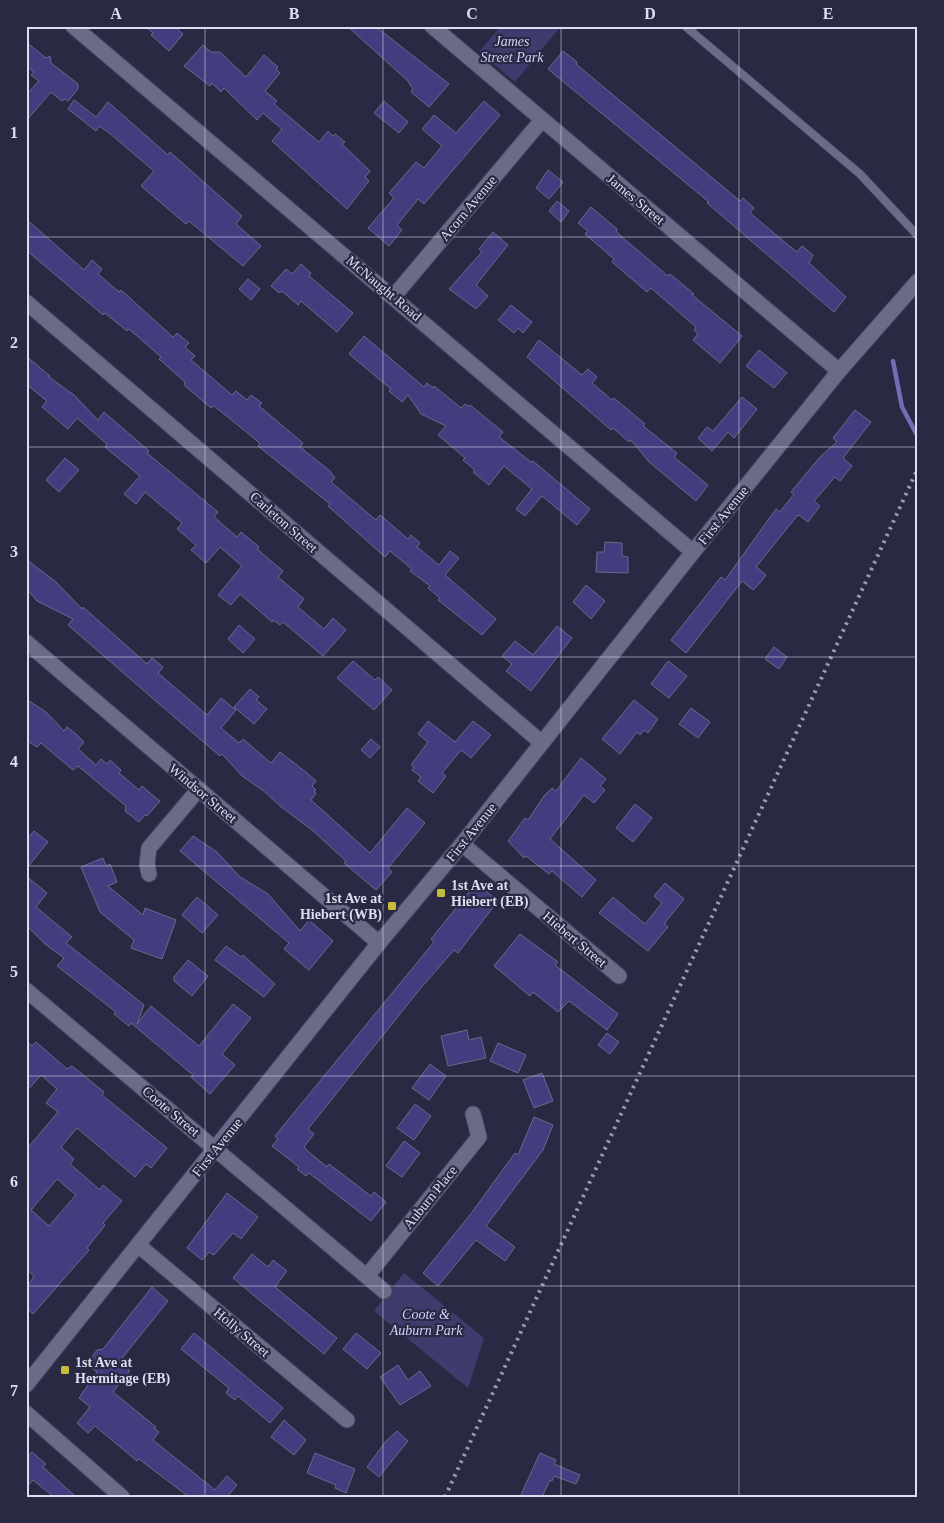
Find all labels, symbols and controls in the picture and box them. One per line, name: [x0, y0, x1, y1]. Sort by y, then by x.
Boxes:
text: A: [110, 5, 122, 22]
text: B: [289, 5, 300, 22]
text: C: [466, 5, 478, 22]
text: D: [644, 5, 656, 22]
text: E: [823, 5, 833, 22]
park label: James Street Park: [481, 34, 544, 65]
text: 1: [10, 124, 18, 141]
street label: James Street: [604, 171, 668, 228]
street label: Acorn Avenue: [437, 173, 500, 244]
street label: McNaught Road: [343, 253, 424, 324]
text: 2: [10, 334, 18, 351]
street label: First Avenue: [695, 483, 752, 548]
street label: Carleton Street: [247, 489, 321, 556]
text: 3: [10, 543, 18, 560]
text: 4: [10, 753, 18, 770]
street label: Windsor Street: [166, 761, 240, 826]
street label: First Avenue: [443, 800, 500, 865]
place label: 1st Ave at Hiebert (EB): [451, 878, 529, 910]
marker: 1st Ave at Hiebert (EB): [435, 887, 447, 899]
place label: 1st Ave at Hiebert (WB): [300, 891, 382, 923]
marker: 1st Ave at Hiebert (WB): [386, 900, 398, 912]
street label: Hiebert Street: [540, 909, 610, 970]
text: 5: [10, 963, 18, 980]
street label: Coote Street: [139, 1083, 202, 1140]
street label: First Avenue: [189, 1115, 246, 1180]
street label: Auburn Place: [400, 1163, 460, 1232]
text: 6: [10, 1173, 18, 1190]
street label: Holly Street: [211, 1305, 273, 1360]
park label: Coote & Auburn Park: [389, 1307, 463, 1338]
place label: 1st Ave at Hermitage (EB): [75, 1355, 171, 1387]
marker: 1st Ave at Hermitage (EB): [59, 1364, 71, 1376]
text: 7: [10, 1382, 18, 1399]

